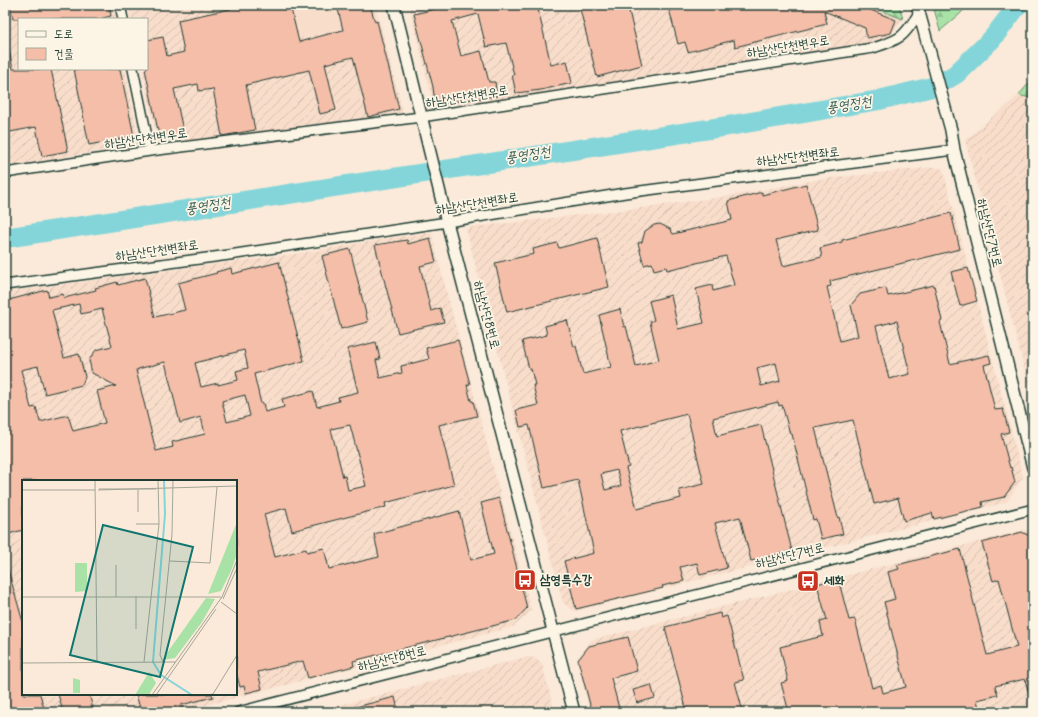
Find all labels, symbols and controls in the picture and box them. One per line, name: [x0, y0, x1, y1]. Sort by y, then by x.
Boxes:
legend: [18, 18, 148, 70]
text: 도로: [54, 27, 73, 43]
street label: 하남산단천변우로: [745, 32, 831, 62]
text: 건물: [54, 47, 74, 63]
street label: 하남산단천변우로: [424, 82, 510, 112]
water label: 풍영정천: [825, 92, 874, 117]
street label: 하남산단천변우로: [103, 125, 189, 153]
water label: 풍영정천: [504, 142, 553, 167]
street label: 하남산단천변좌로: [755, 143, 841, 171]
street label: 하남산단천변좌로: [434, 189, 520, 219]
water label: 풍영정천: [184, 193, 233, 218]
street label: 하남산단7번로: [972, 197, 1006, 269]
street label: 하남산단천변좌로: [114, 237, 200, 265]
street label: 하남산단8번로: [469, 279, 503, 351]
inset map: [22, 480, 237, 695]
street label: 하남산단7번로: [754, 539, 826, 573]
bus stop icon: 삼영특수강: [512, 567, 538, 593]
bus stop icon: 세화: [795, 568, 821, 594]
place label: 삼영특수강: [539, 572, 593, 589]
place label: 세화: [823, 573, 845, 590]
street label: 하남산단8번로: [356, 642, 428, 676]

